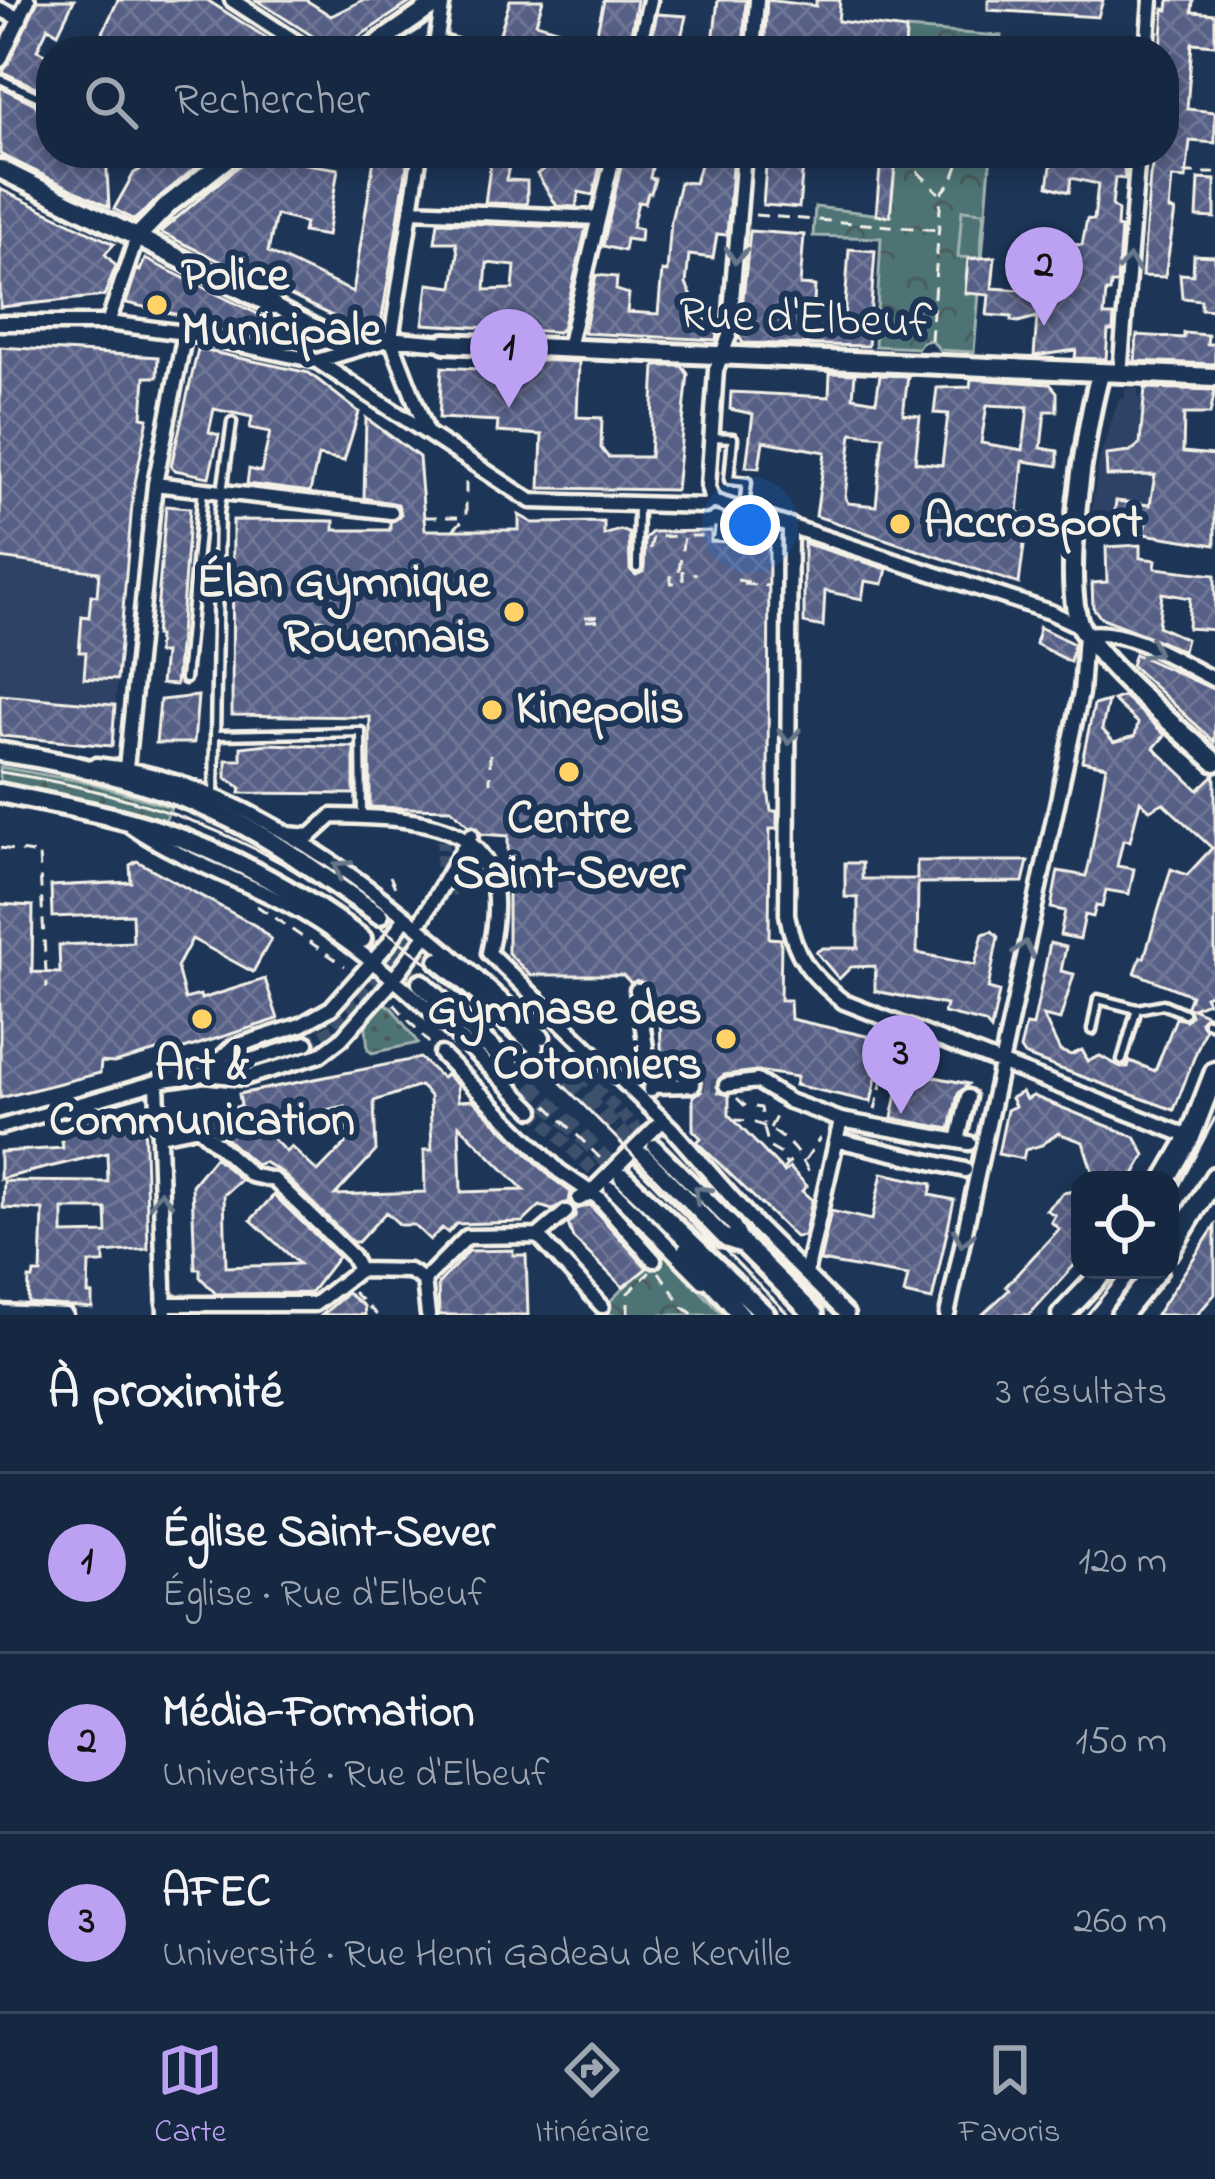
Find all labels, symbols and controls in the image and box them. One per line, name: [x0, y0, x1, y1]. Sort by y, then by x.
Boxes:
search box: [36, 36, 1179, 168]
icon: search: [78, 69, 144, 135]
text: Rechercher: [174, 69, 370, 135]
pin: 2: [1005, 227, 1083, 326]
place label: Police Municipale: [181, 242, 383, 367]
one-way arrow: [723, 246, 749, 265]
one-way arrow: [1116, 254, 1142, 273]
street label: Rue d'Elbeuf: [677, 281, 933, 359]
marker: Police Municipale: [144, 292, 170, 318]
pin: 1: [470, 309, 548, 408]
place label: Accrosport: [924, 489, 1143, 559]
your location: [720, 495, 780, 555]
marker: Accrosport: [887, 511, 913, 537]
place label: Élan Gymnique Rouennais: [196, 549, 491, 674]
marker: Élan Gymnique Rouennais: [501, 599, 527, 625]
one-way arrow: [1140, 635, 1161, 659]
place label: Kinepolis: [516, 675, 684, 745]
marker: Kinepolis: [479, 697, 505, 723]
one-way arrow: [776, 728, 802, 746]
marker: Centre Saint-Sever: [556, 759, 582, 785]
place label: Centre Saint-Sever: [453, 785, 686, 910]
one-way arrow: [332, 860, 354, 882]
one-way arrow: [1011, 940, 1036, 960]
place label: Gymnase des Cotonniers: [428, 976, 702, 1101]
marker: Art & Communication: [189, 1006, 215, 1032]
pin: 3: [862, 1015, 940, 1114]
marker: Gymnase des Cotonniers: [713, 1026, 739, 1052]
place label: Art & Communication: [49, 1032, 355, 1157]
map controls: [1071, 1171, 1179, 1279]
button: locate: [1071, 1171, 1179, 1279]
one-way arrow: [693, 1185, 715, 1207]
one-way arrow: [148, 1189, 174, 1208]
one-way arrow: [952, 1228, 977, 1248]
text: À proximité: [48, 1356, 283, 1431]
text: 3 résultats: [996, 1365, 1167, 1422]
text: Église Saint-Sever: [162, 1501, 495, 1567]
text: 1: [81, 1534, 93, 1591]
text: 120 m: [1078, 1534, 1167, 1591]
text: Église · Rue d'Elbeuf: [162, 1567, 486, 1624]
text: Média-Formation: [162, 1681, 475, 1747]
text: 2: [77, 1714, 97, 1771]
text: 150 m: [1075, 1714, 1167, 1771]
text: Université · Rue d'Elbeuf: [162, 1747, 549, 1804]
text: AFEC: [162, 1861, 271, 1927]
text: 3: [79, 1894, 95, 1951]
text: 260 m: [1074, 1894, 1167, 1951]
text: Université · Rue Henri Gadeau de Kerville: [162, 1927, 791, 1984]
tab: Carte: [154, 2037, 226, 2157]
tab: Itinéraire: [535, 2037, 650, 2157]
tab: Favoris: [959, 2037, 1061, 2157]

